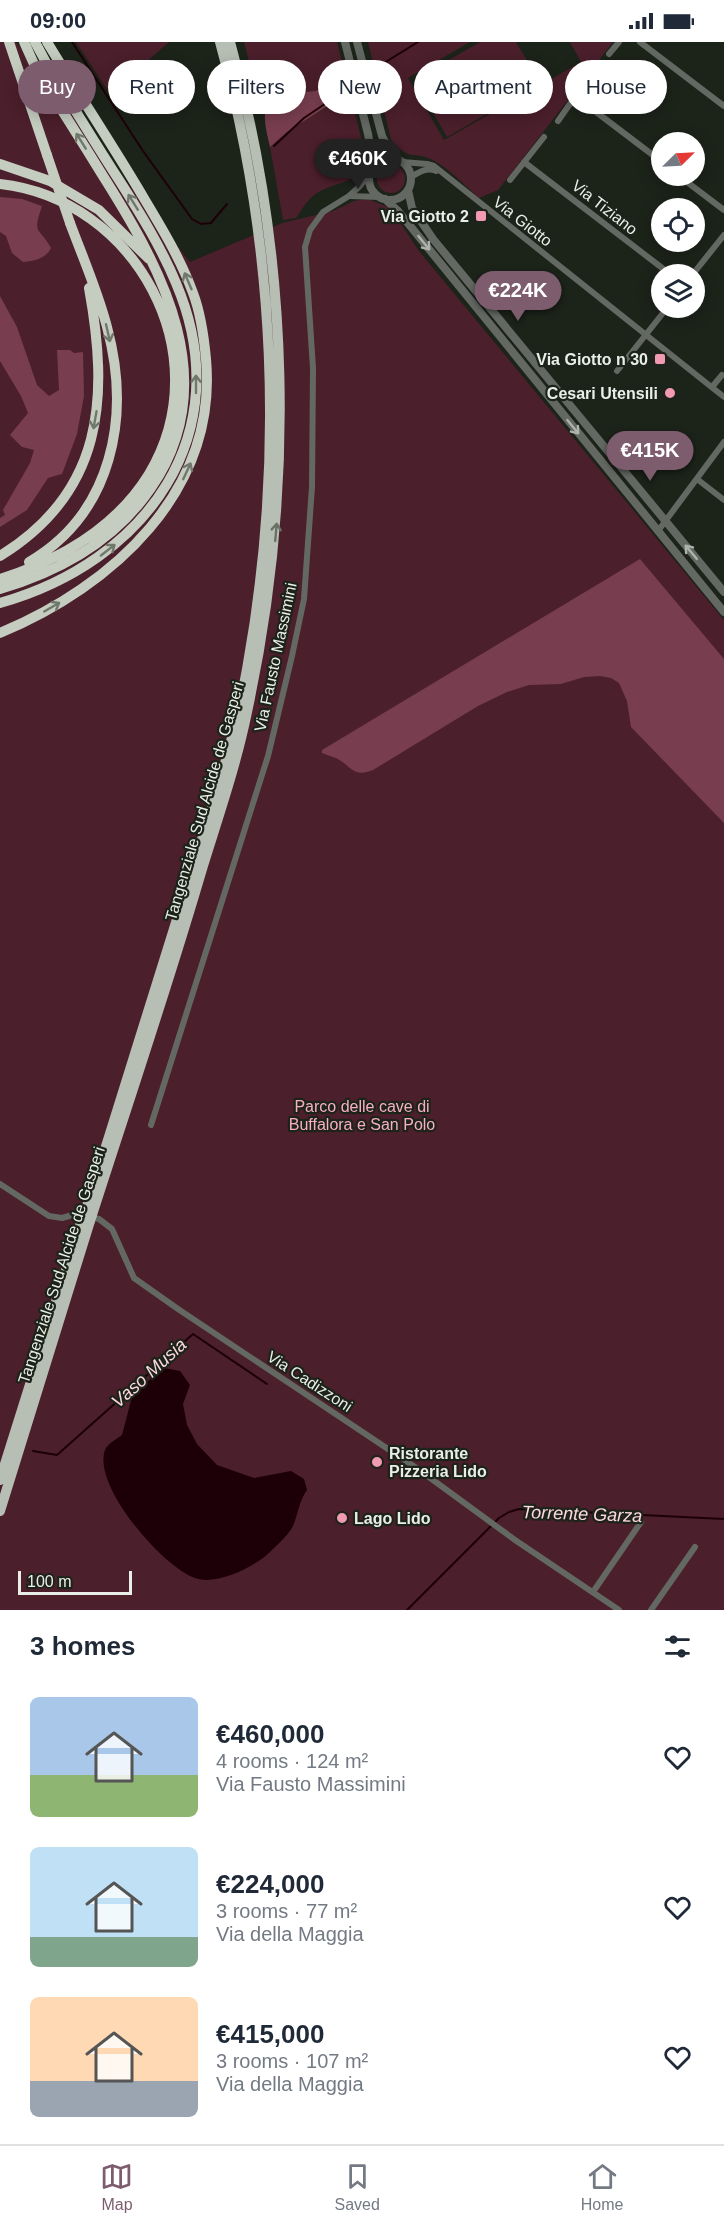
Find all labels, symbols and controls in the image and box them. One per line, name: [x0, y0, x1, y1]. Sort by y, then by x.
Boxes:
text: 09:00: [30, 8, 86, 33]
chip: Buy: [18, 60, 96, 114]
chip: Rent: [108, 60, 195, 114]
chip: Filters: [207, 60, 306, 114]
chip: New: [318, 60, 402, 114]
chip: Apartment: [414, 60, 553, 114]
chip: House: [565, 60, 667, 114]
north arrow: [651, 132, 705, 186]
map controls: [651, 132, 705, 318]
one-way arrow: [75, 133, 87, 150]
pin: €460K: [316, 139, 400, 190]
text: €460K: [329, 147, 387, 169]
street label: Via Tiziano: [569, 177, 641, 238]
street label: Via Giotto: [490, 193, 556, 250]
one-way arrow: [126, 194, 138, 211]
button: locate: [651, 198, 705, 252]
place label: Via Giotto 2: [380, 208, 469, 225]
marker: Via Giotto 2: [474, 209, 488, 223]
one-way arrow: [417, 235, 431, 250]
button: layers: [651, 264, 705, 318]
pin: €224K: [476, 271, 560, 322]
one-way arrow: [182, 272, 193, 291]
text: €224K: [489, 279, 547, 301]
one-way arrow: [103, 323, 115, 342]
place label: Via Giotto n 30: [536, 351, 648, 368]
marker: Via Giotto n 30: [653, 352, 667, 366]
one-way arrow: [190, 374, 202, 394]
place label: Cesari Utensili: [547, 385, 658, 402]
marker: Cesari Utensili: [663, 386, 677, 400]
one-way arrow: [89, 409, 100, 429]
one-way arrow: [566, 419, 579, 435]
pin: €415K: [608, 431, 692, 482]
text: €415K: [621, 439, 679, 461]
one-way arrow: [182, 462, 194, 480]
one-way arrow: [271, 522, 282, 542]
one-way arrow: [100, 544, 116, 557]
one-way arrow: [685, 544, 698, 560]
street label: Via Fausto Massimini: [251, 581, 300, 733]
one-way arrow: [43, 600, 60, 612]
street label: Tangenziale Sud Alcide de Gasperi: [162, 680, 247, 923]
park label: Parco delle cave di Buffalora e San Polo: [289, 1098, 435, 1133]
street label: Tangenziale Sud Alcide de Gasperi: [15, 1145, 108, 1386]
water label: Vaso Musia: [108, 1334, 190, 1412]
street label: Via Cadizzoni: [264, 1348, 355, 1415]
place label: Ristorante Pizzeria Lido: [389, 1445, 487, 1480]
marker: Ristorante Pizzeria Lido: [370, 1455, 384, 1469]
water label: Torrente Garza: [521, 1502, 643, 1526]
place label: Lago Lido: [354, 1510, 431, 1527]
marker: Lago Lido: [335, 1511, 349, 1525]
scale bar: [18, 1568, 132, 1596]
text: 100 m: [27, 1573, 71, 1590]
icon: filters: [661, 1630, 694, 1663]
text: 3 homes: [30, 1631, 136, 1661]
text: €460,000: [216, 1719, 324, 1749]
icon: home: [78, 1721, 150, 1793]
icon: heart: [661, 1741, 694, 1774]
text: 4 rooms · 124 m²: [216, 1750, 368, 1772]
text: Via Fausto Massimini: [216, 1773, 406, 1795]
text: €224,000: [216, 1869, 324, 1899]
icon: home: [78, 1871, 150, 1943]
icon: heart: [661, 1891, 694, 1924]
text: 3 rooms · 77 m²: [216, 1900, 357, 1922]
text: Via della Maggia: [216, 1923, 364, 1945]
text: €415,000: [216, 2019, 324, 2049]
icon: home: [78, 2021, 150, 2093]
icon: heart: [661, 2041, 694, 2074]
text: 3 rooms · 107 m²: [216, 2050, 368, 2072]
text: Via della Maggia: [216, 2073, 364, 2095]
tab: Map: [100, 2160, 133, 2214]
tab: Saved: [334, 2160, 380, 2214]
tab: Home: [581, 2160, 623, 2214]

